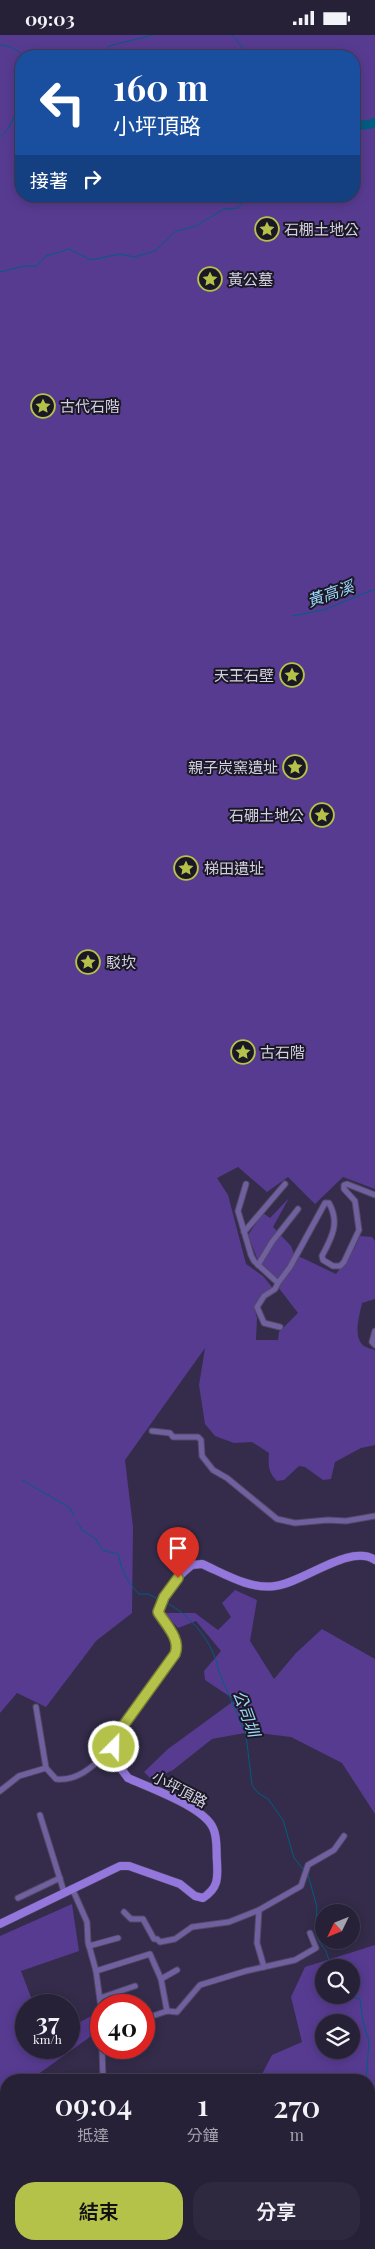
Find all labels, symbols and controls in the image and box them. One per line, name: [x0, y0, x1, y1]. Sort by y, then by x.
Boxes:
text: 09:03: [25, 5, 75, 31]
text: 160 m: [113, 63, 208, 110]
icon: left: [30, 70, 95, 135]
text: 小坪頂路: [113, 110, 201, 140]
icon: right: [78, 165, 106, 193]
text: 接著: [30, 167, 68, 193]
place icon: 石棚土地公: [254, 216, 280, 242]
place label: 石棚土地公: [284, 219, 359, 239]
place icon: 黃公墓: [197, 266, 223, 292]
place label: 黃公墓: [228, 269, 273, 289]
place icon: 古代石階: [30, 393, 56, 419]
place label: 古代石階: [60, 396, 120, 416]
water label: 黃高溪: [304, 575, 358, 611]
place icon: 天王石壁: [279, 662, 305, 688]
place label: 天王石壁: [214, 665, 274, 685]
place icon: 親子炭窯遺址: [282, 754, 308, 780]
place label: 親子炭窯遺址: [188, 757, 278, 777]
place icon: 石硼土地公: [309, 802, 335, 828]
place label: 石硼土地公: [229, 805, 304, 825]
place icon: 梯田遺址: [173, 855, 199, 881]
place label: 梯田遺址: [204, 858, 264, 878]
place icon: 駁坎: [75, 949, 101, 975]
place label: 駁坎: [106, 952, 136, 972]
place icon: 古石階: [230, 1039, 256, 1065]
place label: 古石階: [260, 1042, 305, 1062]
pin: [157, 1527, 199, 1578]
icon: arrive: [164, 1534, 192, 1562]
water label: 公司圳: [229, 1687, 266, 1741]
position arrow: [87, 1720, 139, 1772]
street label: 小坪頂路: [149, 1766, 211, 1812]
north arrow: [315, 1904, 360, 1949]
map controls: [315, 1904, 360, 2059]
button: search: [315, 1959, 360, 2004]
speed limit sign: 40: [90, 1994, 155, 2059]
text: 37: [36, 2004, 59, 2037]
button: layers: [315, 2014, 360, 2059]
text: km/h: [33, 2031, 62, 2047]
text: 09:04: [54, 2084, 132, 2124]
text: 1: [197, 2084, 208, 2124]
text: 270: [273, 2086, 320, 2126]
text: 抵達: [77, 2124, 109, 2145]
text: 分鐘: [187, 2124, 219, 2145]
text: m: [290, 2124, 304, 2145]
button: 結束: [15, 2182, 183, 2240]
button: 分享: [193, 2182, 360, 2240]

